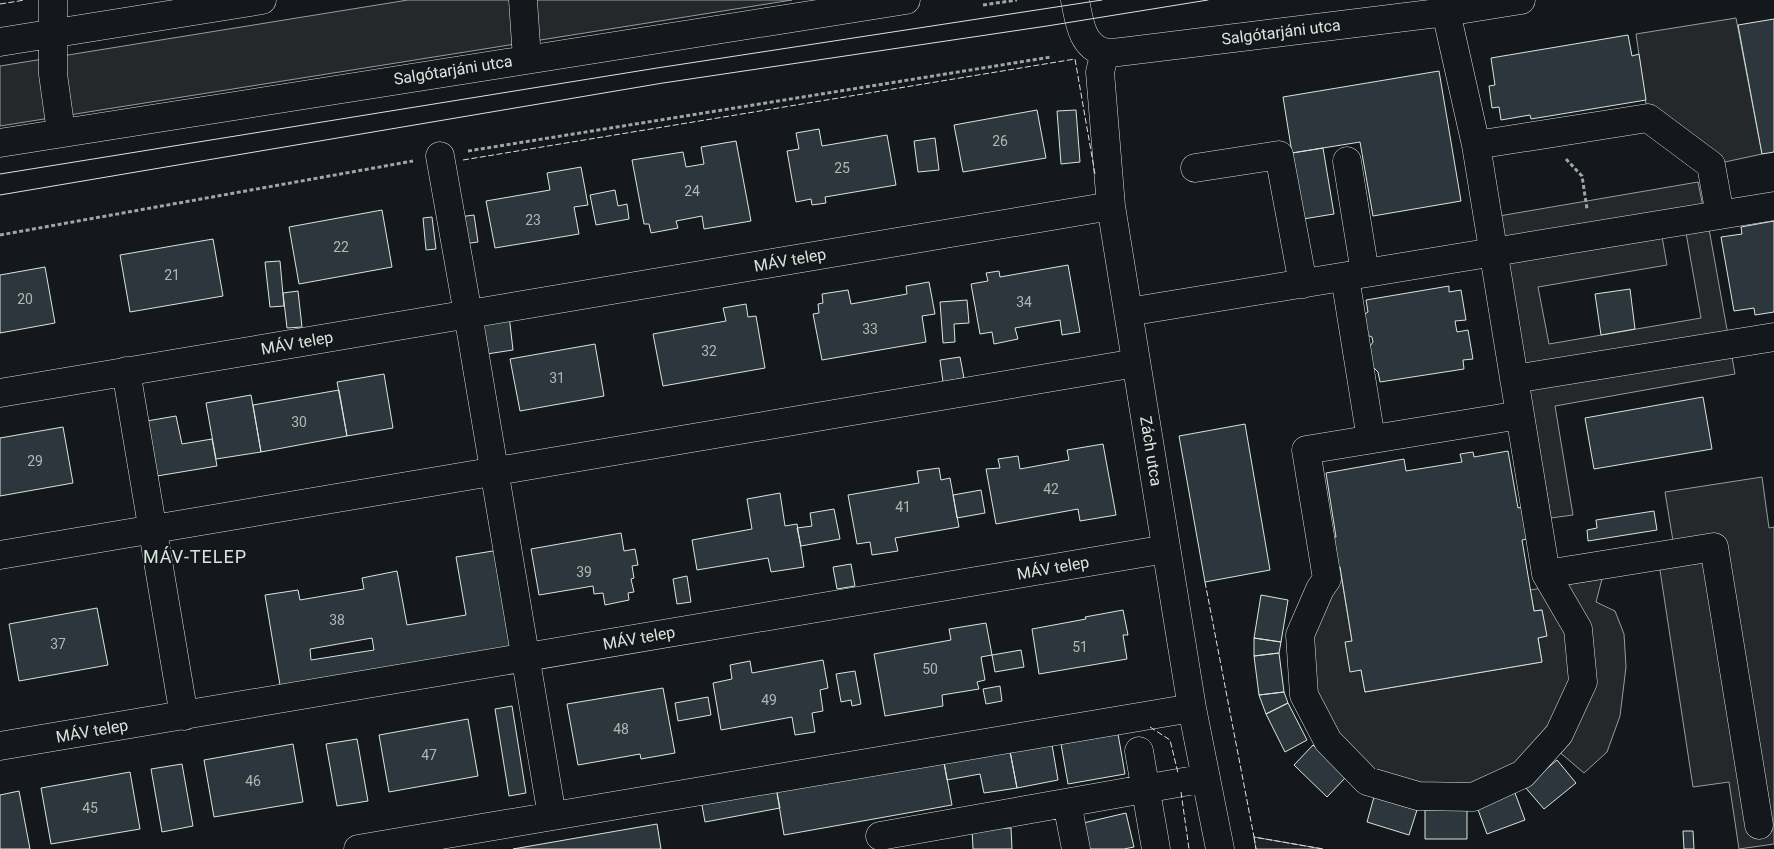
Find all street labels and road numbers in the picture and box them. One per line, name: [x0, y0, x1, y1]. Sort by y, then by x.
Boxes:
street label: Salgótarjáni utca: [1220, 15, 1342, 49]
street label: Salgótarjáni utca: [392, 51, 514, 89]
street label: MÁV telep: [752, 244, 828, 276]
street label: MÁV telep: [259, 327, 335, 359]
street label: Zách utca: [1136, 415, 1166, 487]
street label: MÁV telep: [1015, 552, 1091, 584]
street label: MÁV telep: [601, 622, 677, 654]
street label: MÁV telep: [54, 715, 130, 747]

